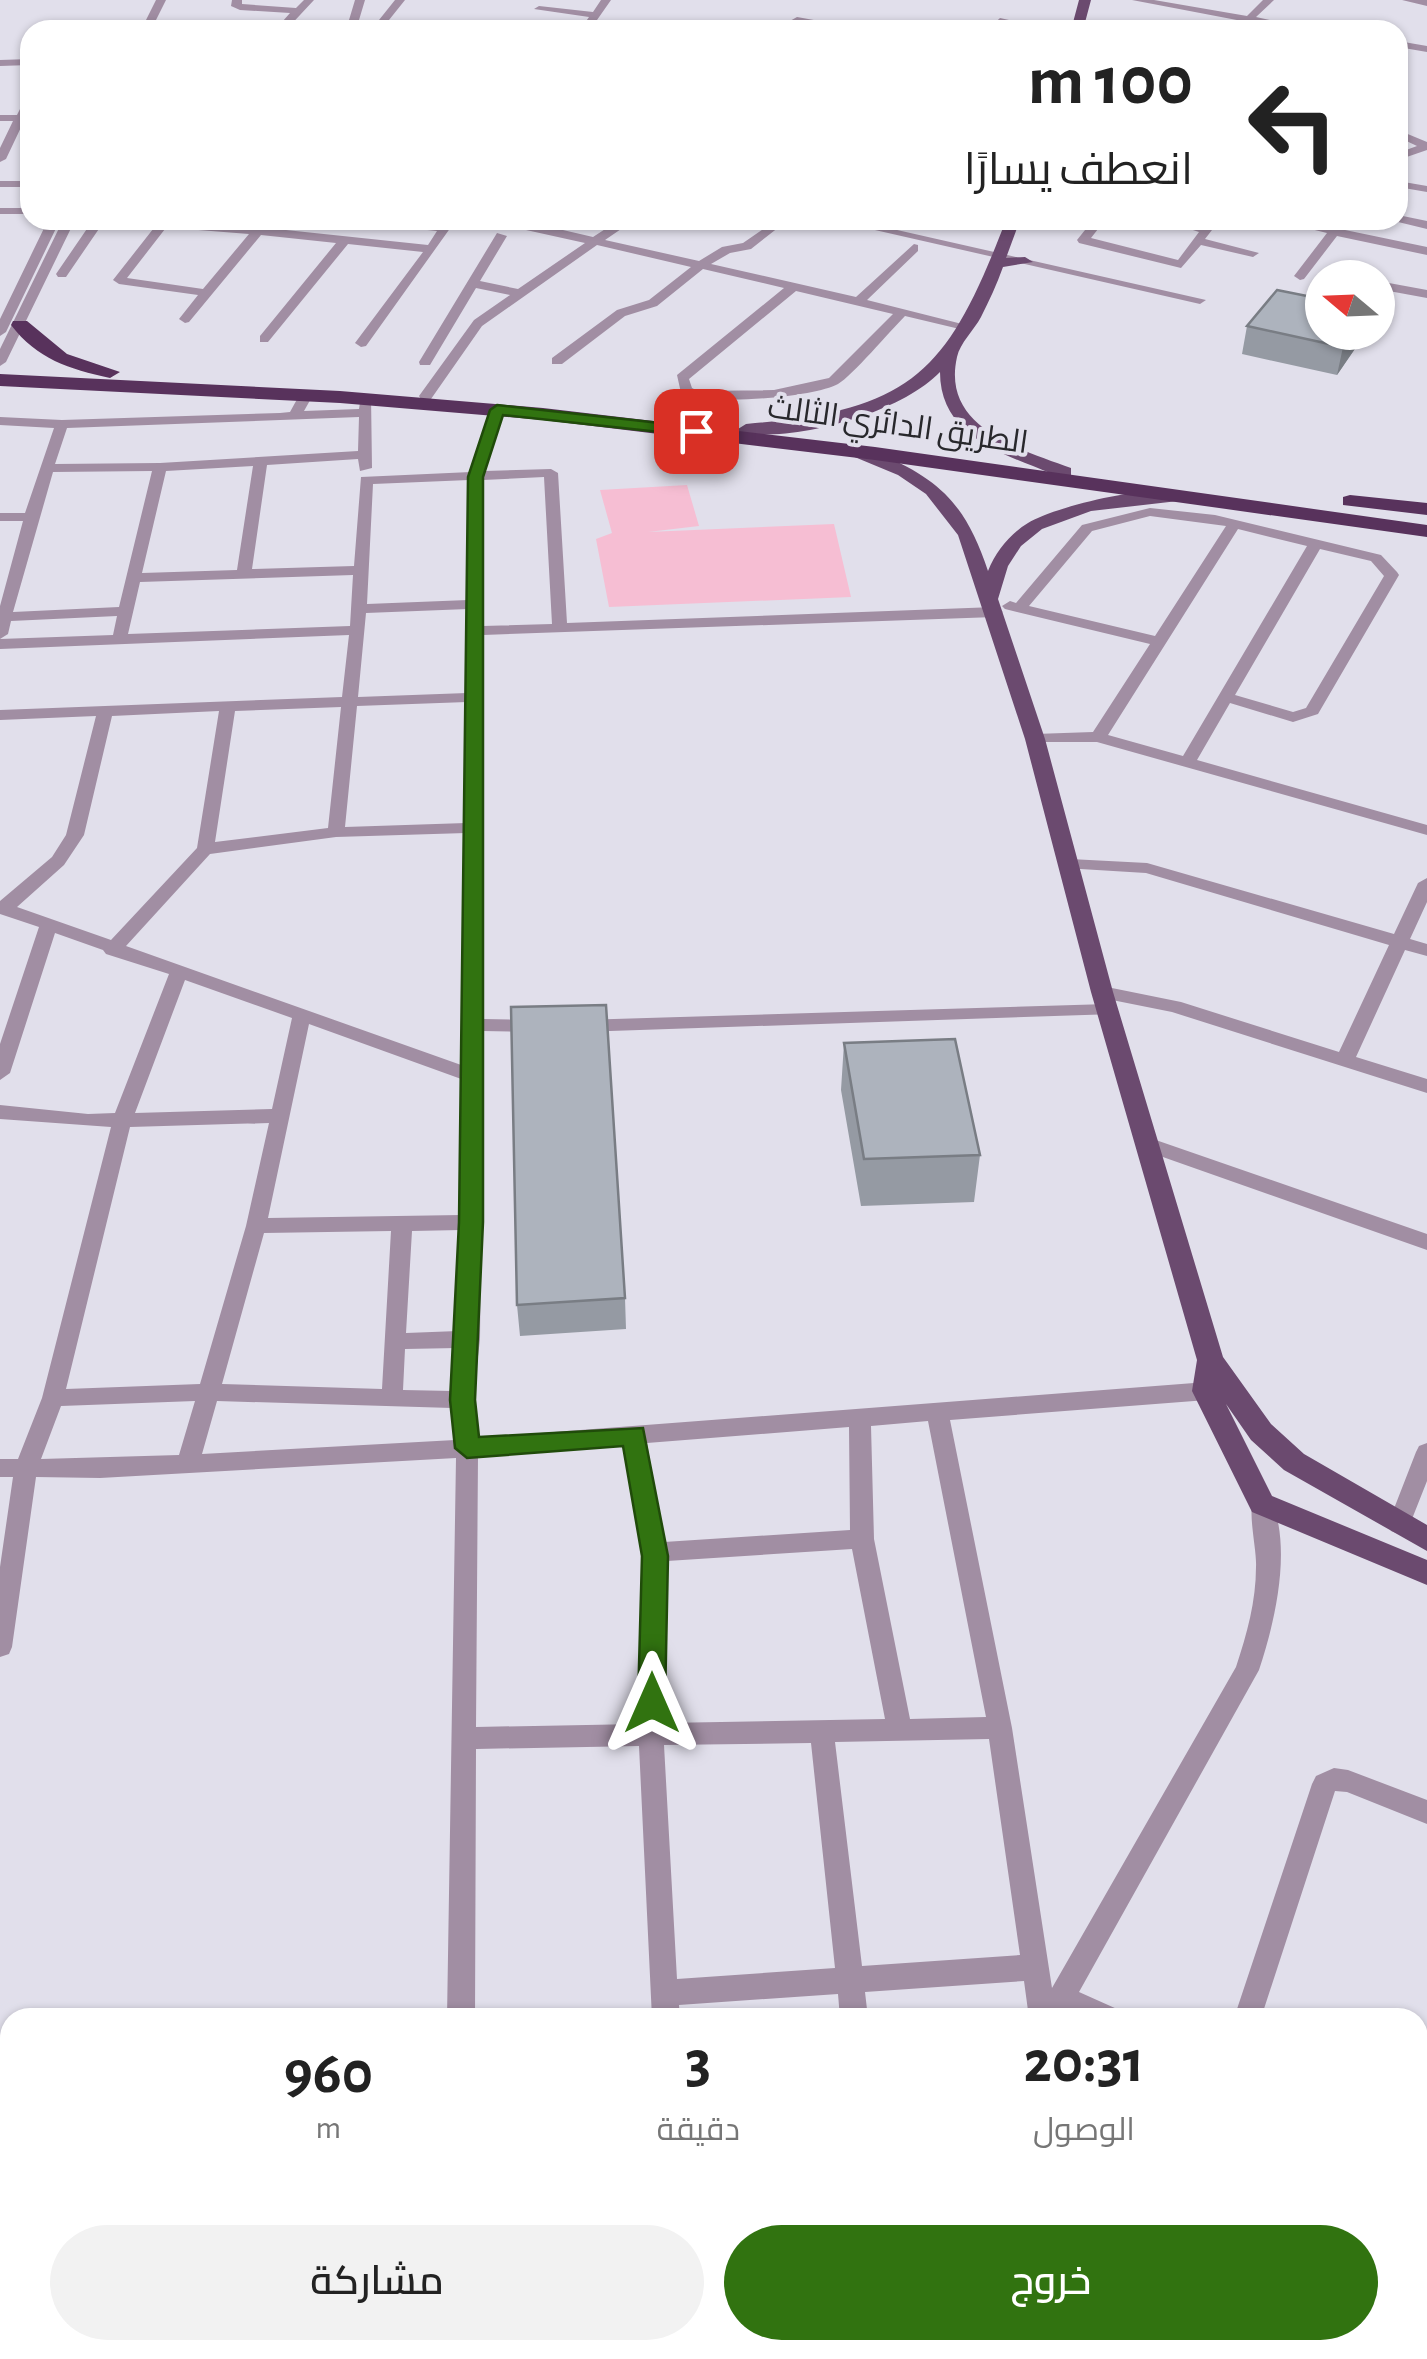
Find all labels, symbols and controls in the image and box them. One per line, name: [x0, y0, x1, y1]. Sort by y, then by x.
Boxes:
text: 100 m: [1028, 47, 1193, 117]
icon: left: [1228, 60, 1358, 190]
text: انعطف يسارًا: [964, 148, 1193, 193]
north arrow: [1305, 260, 1395, 350]
map controls: [1305, 260, 1395, 350]
pin: [654, 389, 739, 474]
street label: الطريق الدائري الثالث: [765, 391, 1030, 467]
icon: arrive: [669, 404, 724, 459]
position arrow: [600, 1651, 704, 1755]
text: 3: [685, 2033, 711, 2093]
text: 20:31: [1024, 2033, 1144, 2093]
text: 960: [284, 2044, 373, 2104]
text: m: [316, 2112, 341, 2144]
text: دقيقة: [657, 2114, 740, 2146]
text: الوصول: [1033, 2114, 1135, 2146]
button: مشاركة: [50, 2225, 704, 2340]
button: خروج: [724, 2225, 1378, 2340]

